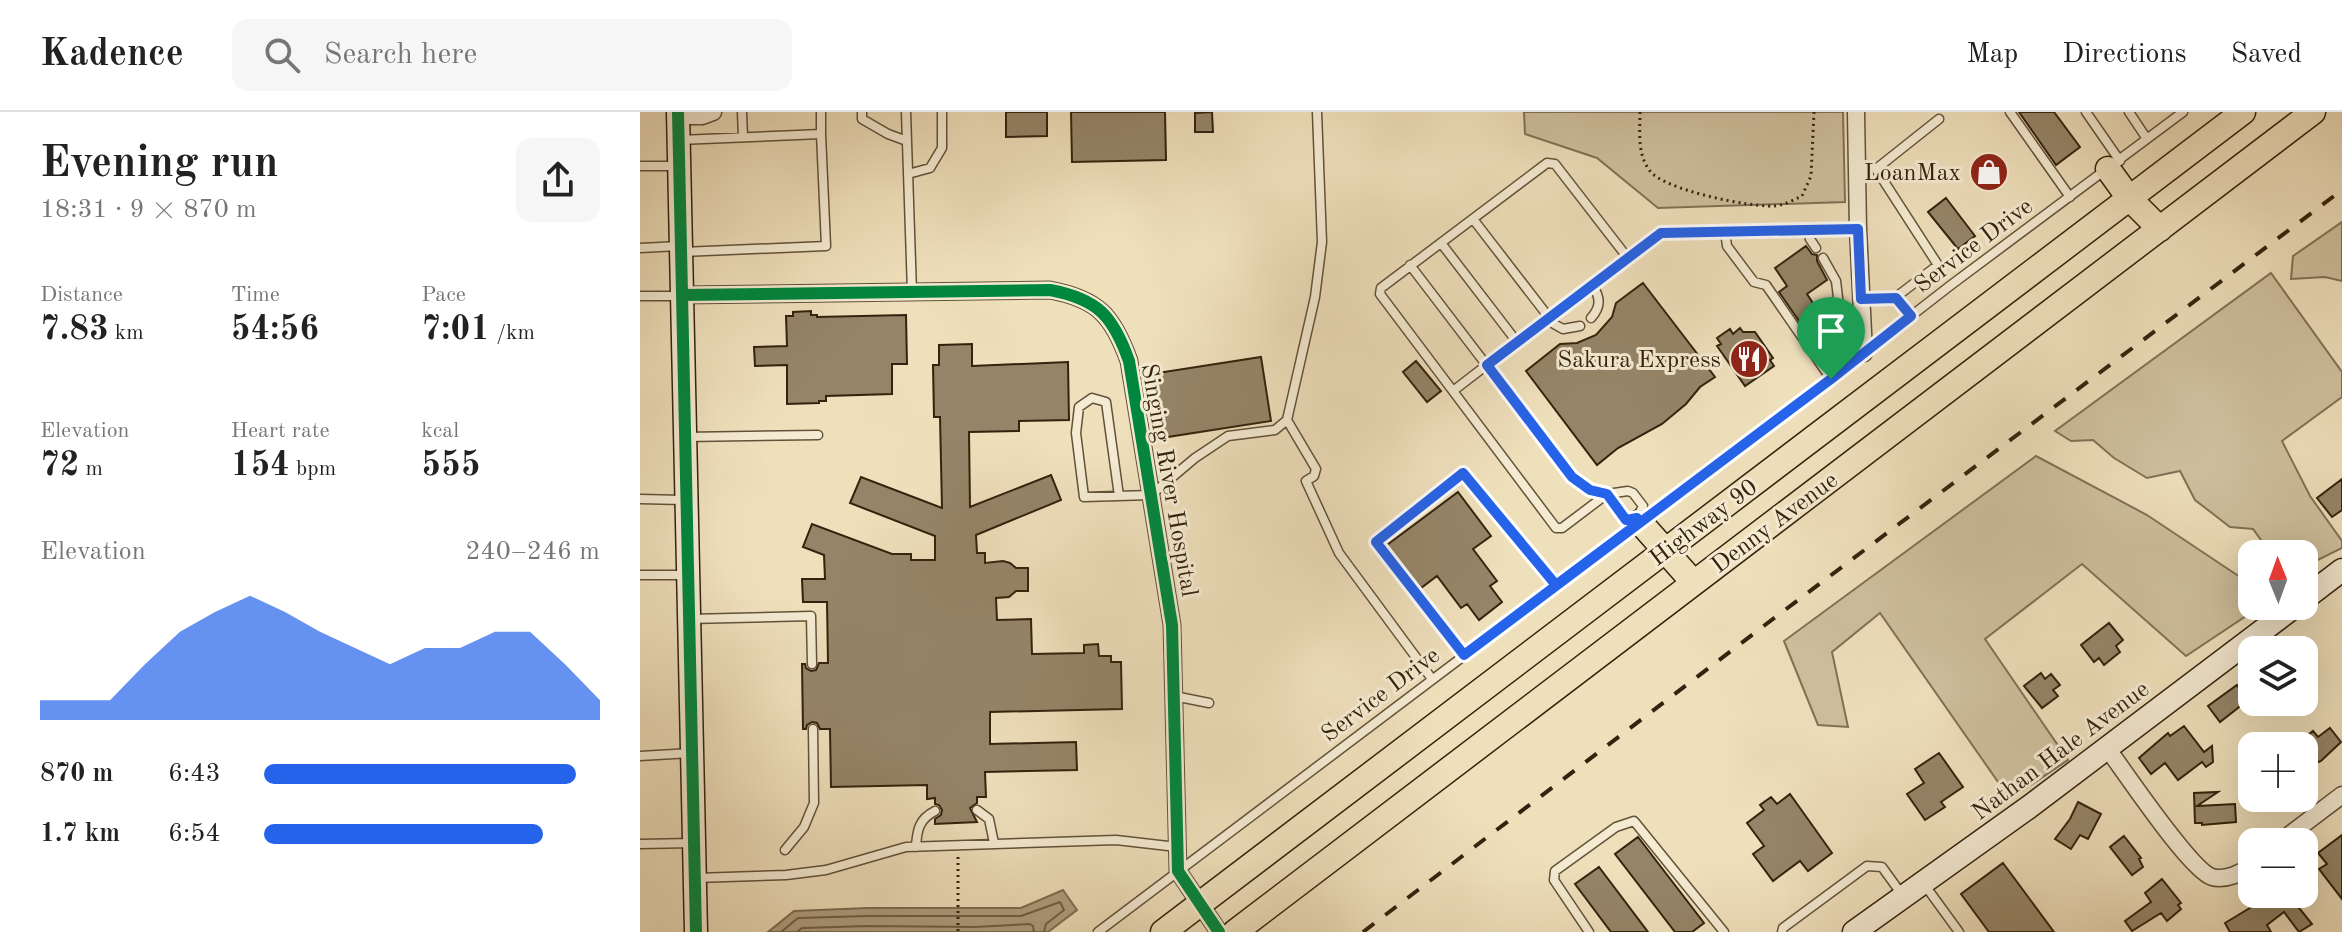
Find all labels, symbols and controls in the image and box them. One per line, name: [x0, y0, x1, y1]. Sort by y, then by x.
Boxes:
search box: [232, 19, 792, 91]
icon: search: [260, 33, 304, 77]
text: Kadence: [40, 36, 184, 74]
text: Search here: [324, 40, 477, 70]
text: Map: [1966, 41, 2018, 69]
text: Directions: [2062, 41, 2187, 69]
text: Saved: [2231, 41, 2302, 69]
button: share: [516, 138, 600, 222]
text: Evening run: [40, 142, 278, 186]
shop icon: LoanMax: [1968, 151, 2010, 193]
place label: LoanMax: [1864, 162, 1961, 186]
street label: Service Drive: [1911, 195, 2038, 299]
text: 18:31 · 9 × 870 m: [40, 197, 257, 223]
text: Distance: [40, 284, 123, 306]
text: Time: [231, 284, 280, 306]
text: Pace: [421, 284, 466, 306]
pin: [1797, 297, 1865, 379]
icon: arrive: [1809, 309, 1853, 353]
text: 7.83: [40, 313, 109, 347]
text: 54:56: [231, 313, 319, 347]
text: 7:01: [421, 313, 490, 347]
text: km: [109, 322, 144, 344]
text: /km: [490, 322, 535, 344]
restaurant icon: Sakura Express: [1728, 338, 1770, 380]
place label: Sakura Express: [1557, 349, 1721, 373]
street label: Singing River Hospital: [1136, 362, 1200, 599]
text: Elevation: [40, 420, 130, 442]
text: Heart rate: [231, 420, 330, 442]
text: kcal: [421, 420, 459, 442]
text: 72: [40, 449, 79, 483]
text: 154: [231, 449, 290, 483]
text: 555: [421, 449, 481, 483]
text: m: [79, 458, 103, 480]
text: bpm: [290, 458, 336, 480]
street label: Denny Avenue: [1708, 468, 1843, 579]
street label: Highway 90: [1646, 475, 1763, 572]
text: Elevation: [40, 539, 146, 565]
text: 240–246 m: [465, 539, 600, 565]
north arrow: [2238, 540, 2318, 620]
map controls: [2238, 540, 2318, 908]
button: layers: [2238, 636, 2318, 716]
street label: Service Drive: [1318, 644, 1445, 748]
street label: Nathan Hale Avenue: [1968, 677, 2154, 826]
button: +: [2238, 732, 2318, 812]
text: 870 m: [40, 761, 113, 787]
text: 6:43: [168, 761, 221, 787]
text: 1.7 km: [40, 821, 120, 847]
text: 6:54: [168, 821, 221, 847]
button: −: [2238, 828, 2318, 908]

